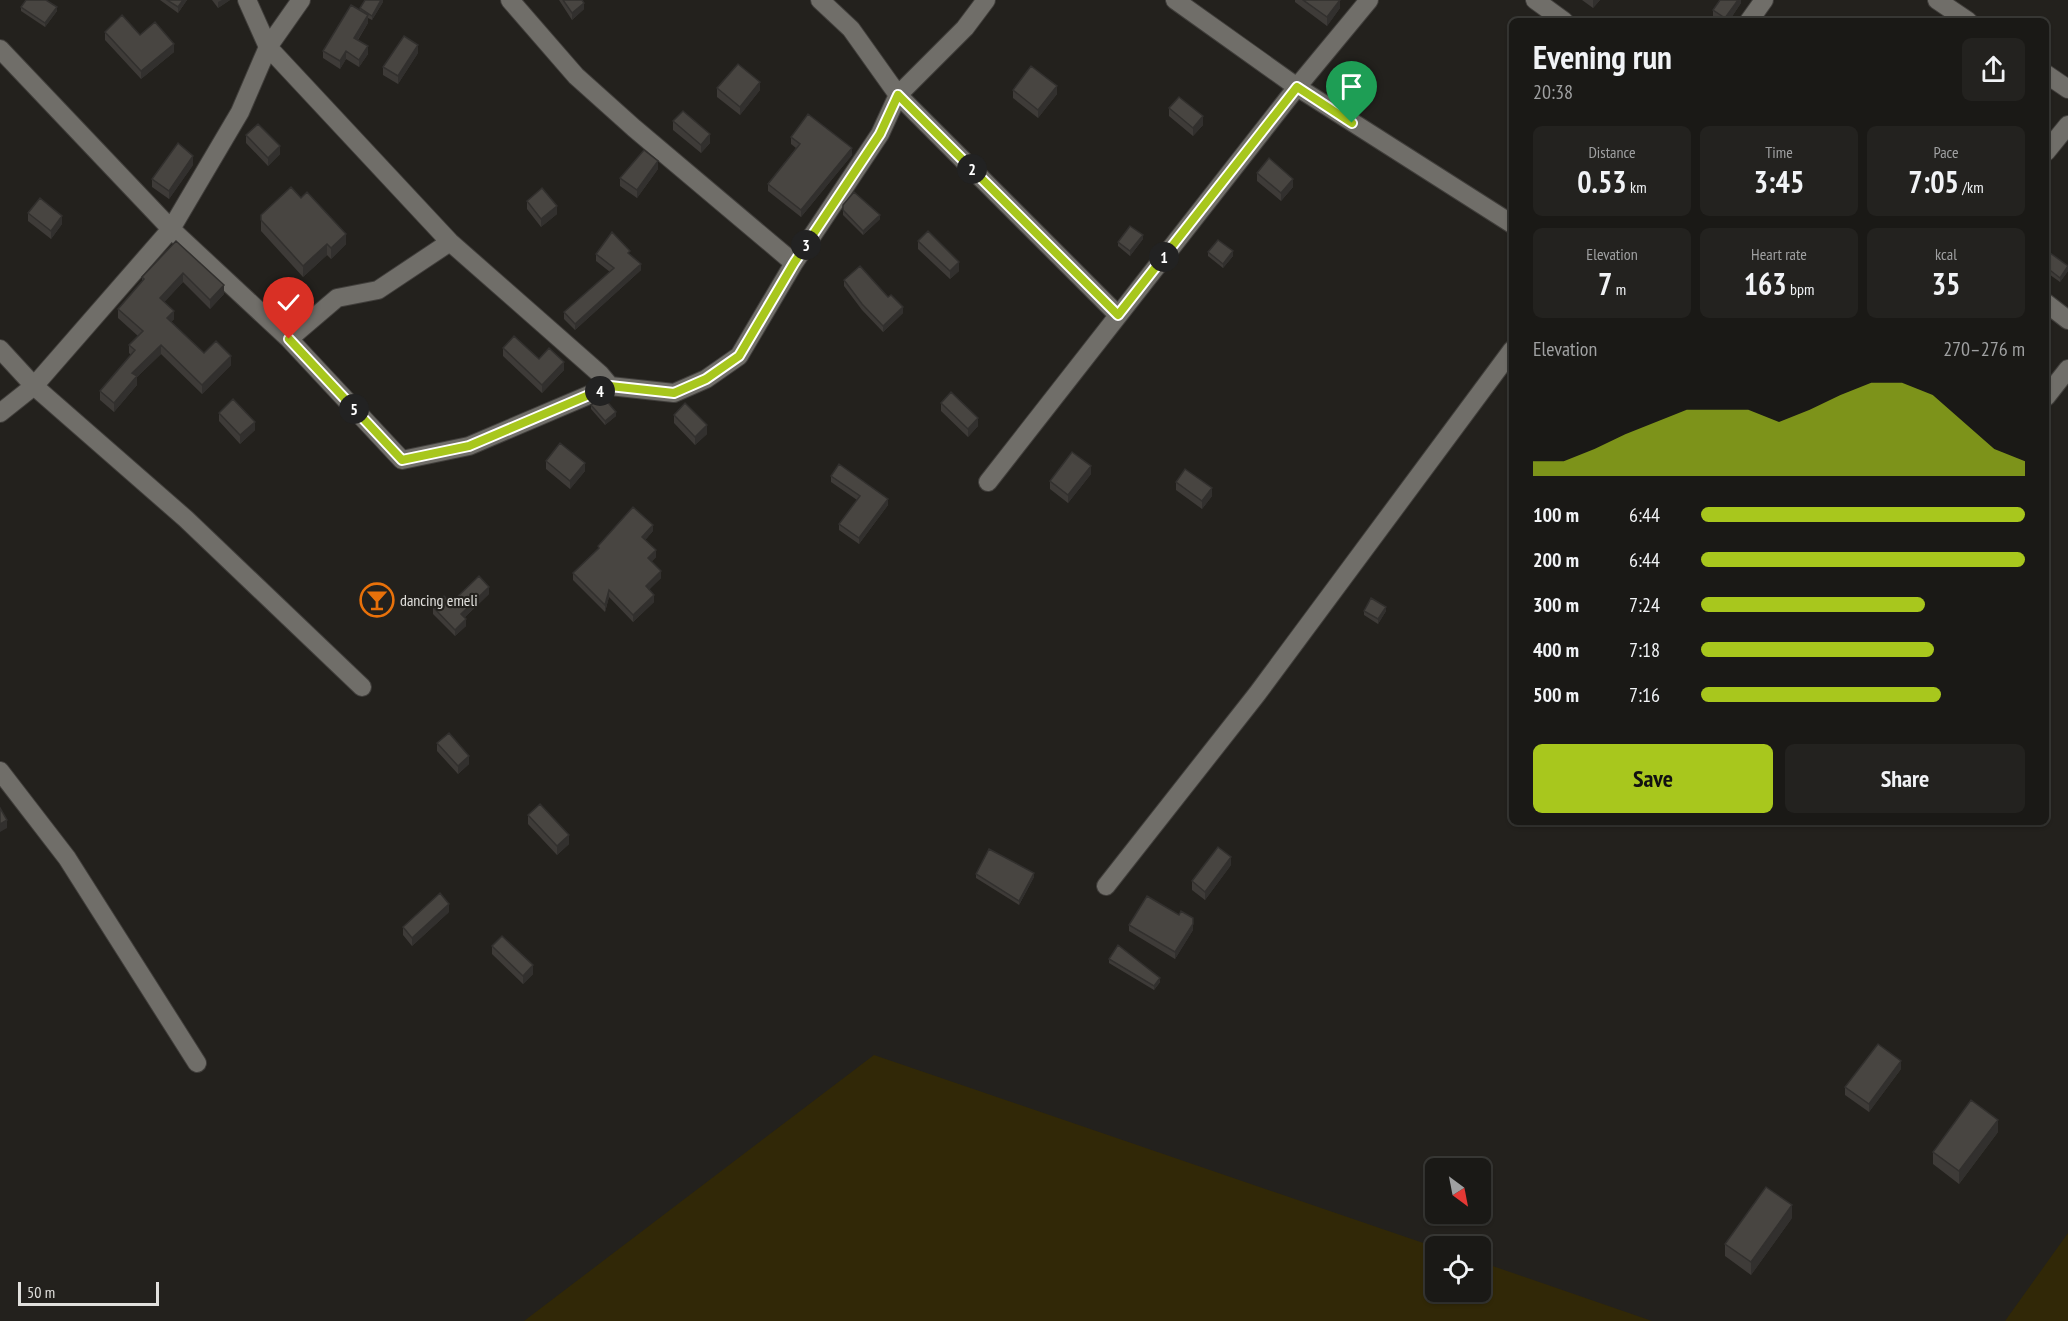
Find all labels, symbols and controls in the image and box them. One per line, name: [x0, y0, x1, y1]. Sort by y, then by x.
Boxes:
text: Evening run: [1533, 35, 1672, 78]
button: share: [1962, 38, 2025, 101]
pin: [1326, 61, 1377, 123]
icon: arrive: [1335, 70, 1368, 103]
text: 20:38: [1533, 79, 1573, 105]
text: Distance: [1588, 142, 1636, 162]
text: Time: [1765, 142, 1793, 162]
text: Pace: [1933, 142, 1959, 162]
pin: 2: [957, 154, 987, 184]
text: 2: [968, 159, 976, 179]
text: 0.53: [1577, 162, 1627, 201]
text: 3:45: [1754, 162, 1804, 201]
text: 7:05: [1908, 162, 1959, 201]
text: km: [1627, 177, 1647, 197]
text: /km: [1959, 177, 1984, 197]
pin: 3: [791, 230, 821, 260]
text: 3: [802, 235, 810, 255]
pin: 1: [1149, 242, 1179, 272]
text: Elevation: [1586, 244, 1638, 264]
text: Heart rate: [1751, 244, 1807, 264]
text: kcal: [1935, 244, 1957, 264]
text: 1: [1160, 247, 1168, 267]
text: 7: [1598, 264, 1612, 303]
text: 163: [1744, 264, 1787, 303]
text: 35: [1932, 264, 1960, 303]
pin: [263, 277, 314, 339]
text: m: [1612, 279, 1626, 299]
text: bpm: [1787, 279, 1814, 299]
icon: check: [272, 286, 305, 319]
text: Elevation: [1533, 336, 1597, 362]
text: 270–276 m: [1943, 336, 2025, 362]
pin: 4: [585, 376, 615, 406]
text: 4: [596, 381, 604, 401]
pin: 5: [339, 394, 369, 424]
text: 5: [350, 399, 358, 419]
text: 100 m: [1533, 502, 1579, 528]
text: 6:44: [1629, 502, 1660, 528]
text: 200 m: [1533, 547, 1579, 573]
text: 6:44: [1629, 547, 1660, 573]
bar icon: dancing emeli: [359, 582, 395, 618]
place label: dancing emeli: [400, 590, 478, 610]
text: 300 m: [1533, 592, 1579, 618]
text: 7:24: [1629, 592, 1660, 618]
text: 400 m: [1533, 637, 1579, 663]
text: 7:18: [1629, 637, 1660, 663]
text: 500 m: [1533, 682, 1579, 708]
text: 7:16: [1629, 682, 1660, 708]
button: Save: [1533, 744, 1773, 813]
button: Share: [1785, 744, 2025, 813]
north arrow: [1425, 1158, 1491, 1224]
map controls: [1425, 1158, 1491, 1302]
button: locate: [1425, 1236, 1491, 1302]
scale bar: [18, 1279, 159, 1306]
text: 50 m: [27, 1282, 55, 1302]

